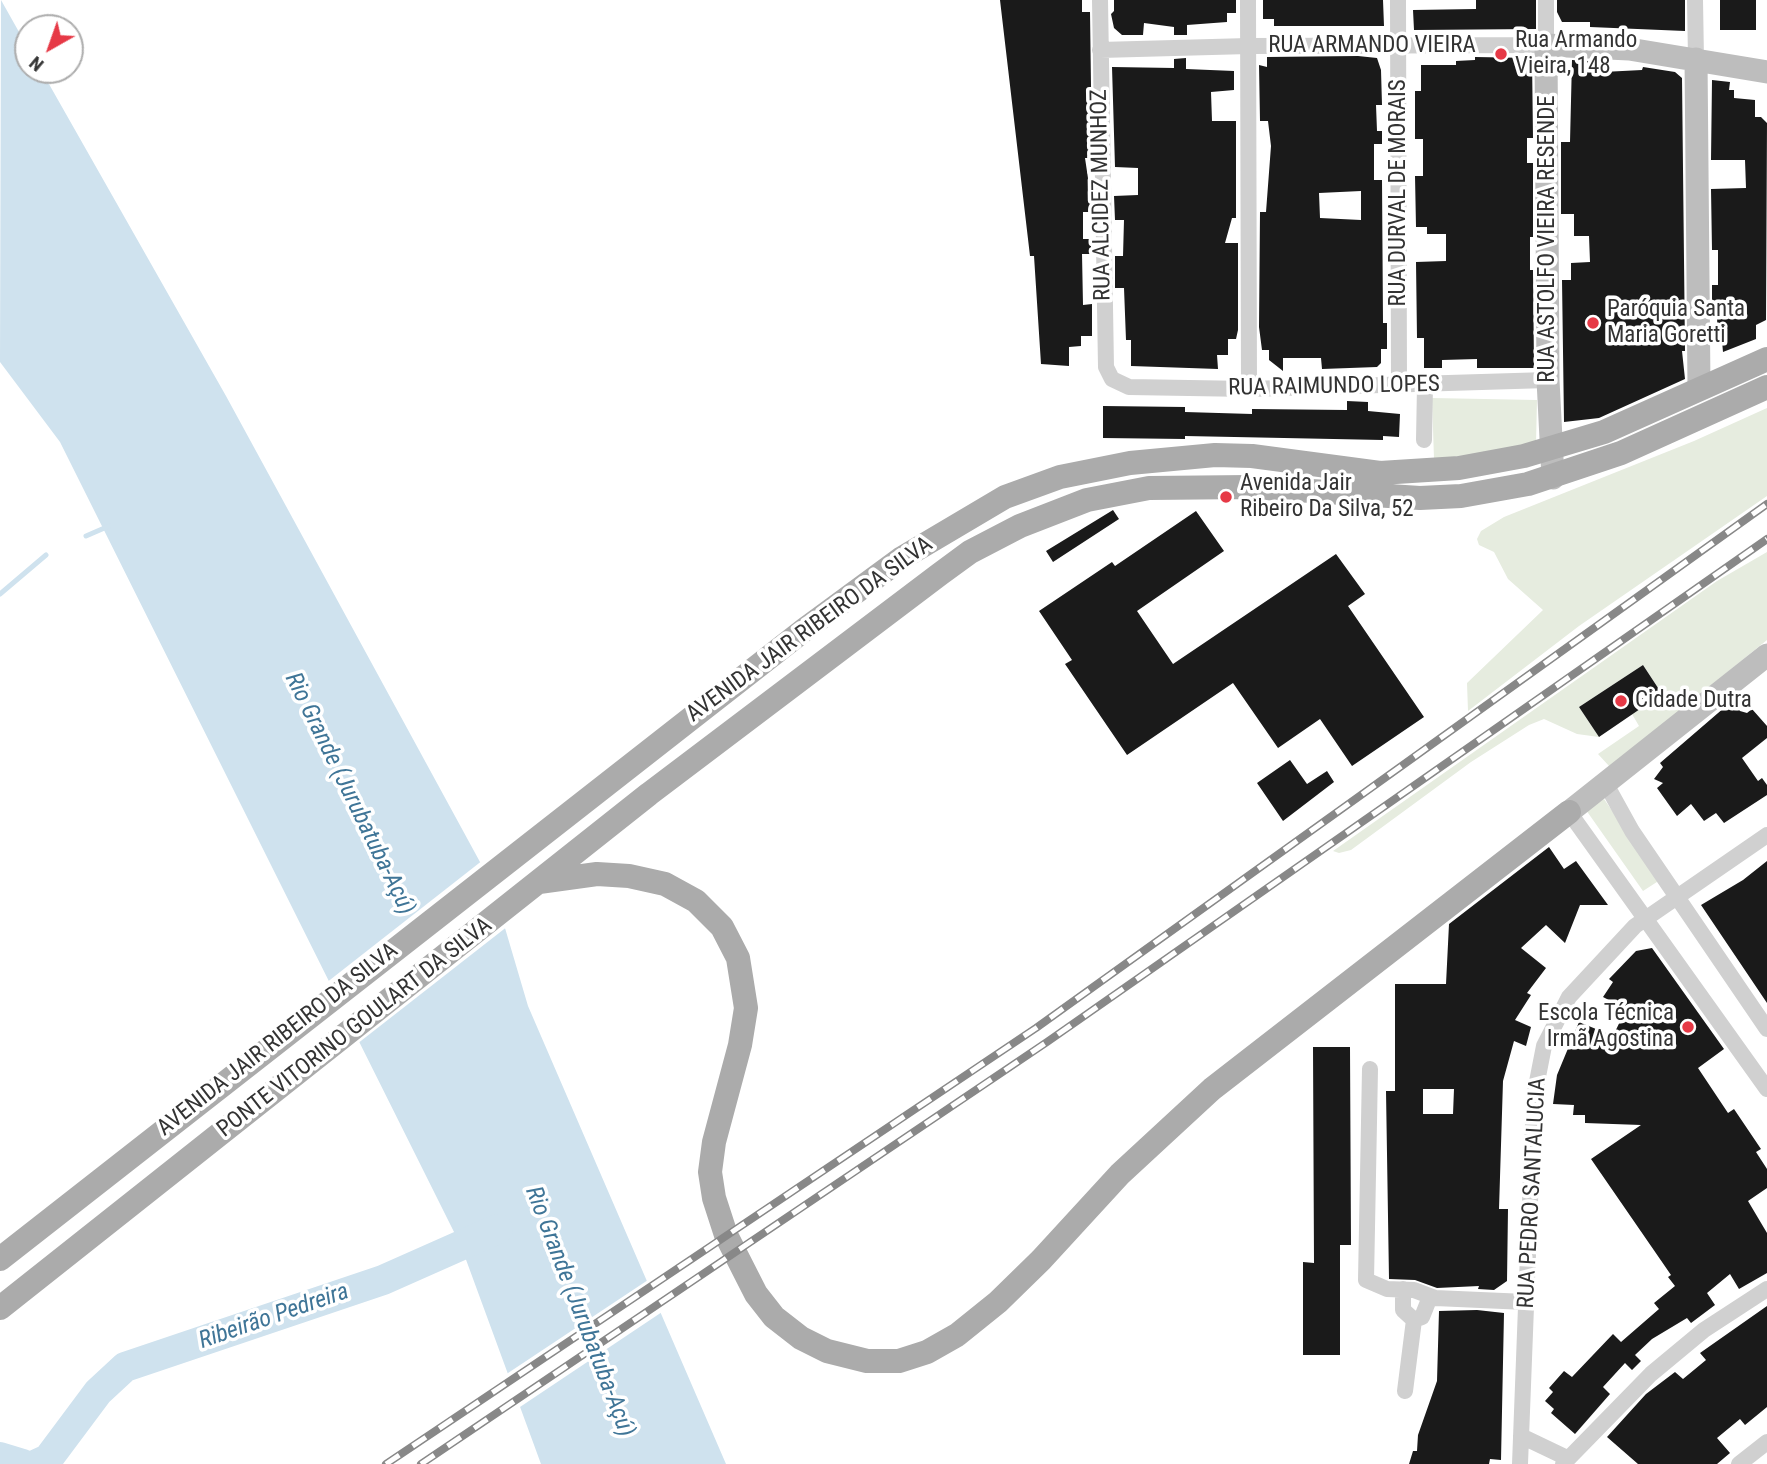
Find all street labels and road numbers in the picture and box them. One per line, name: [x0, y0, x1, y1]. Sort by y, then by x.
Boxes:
street label: RUA ARMANDO VIEIRA: [1268, 32, 1476, 60]
street label: RUA DURVAL DE MORAIS: [1385, 79, 1413, 307]
street label: RUA ALCIDEZ MUNHOZ: [1086, 89, 1118, 301]
street label: RUA ASTOLFO VIEIRA RESENDE: [1534, 95, 1562, 383]
street label: RUA RAIMUNDO LOPES: [1228, 371, 1440, 403]
street label: AVENIDA JAIR RIBEIRO DA SILVA: [681, 531, 939, 729]
street label: PONTE VITORINO GOULART DA SILVA: [212, 912, 498, 1144]
street label: AVENIDA JAIR RIBEIRO DA SILVA: [152, 937, 404, 1143]
street label: RUA PEDRO SANTALUCIA: [1513, 1077, 1553, 1309]

